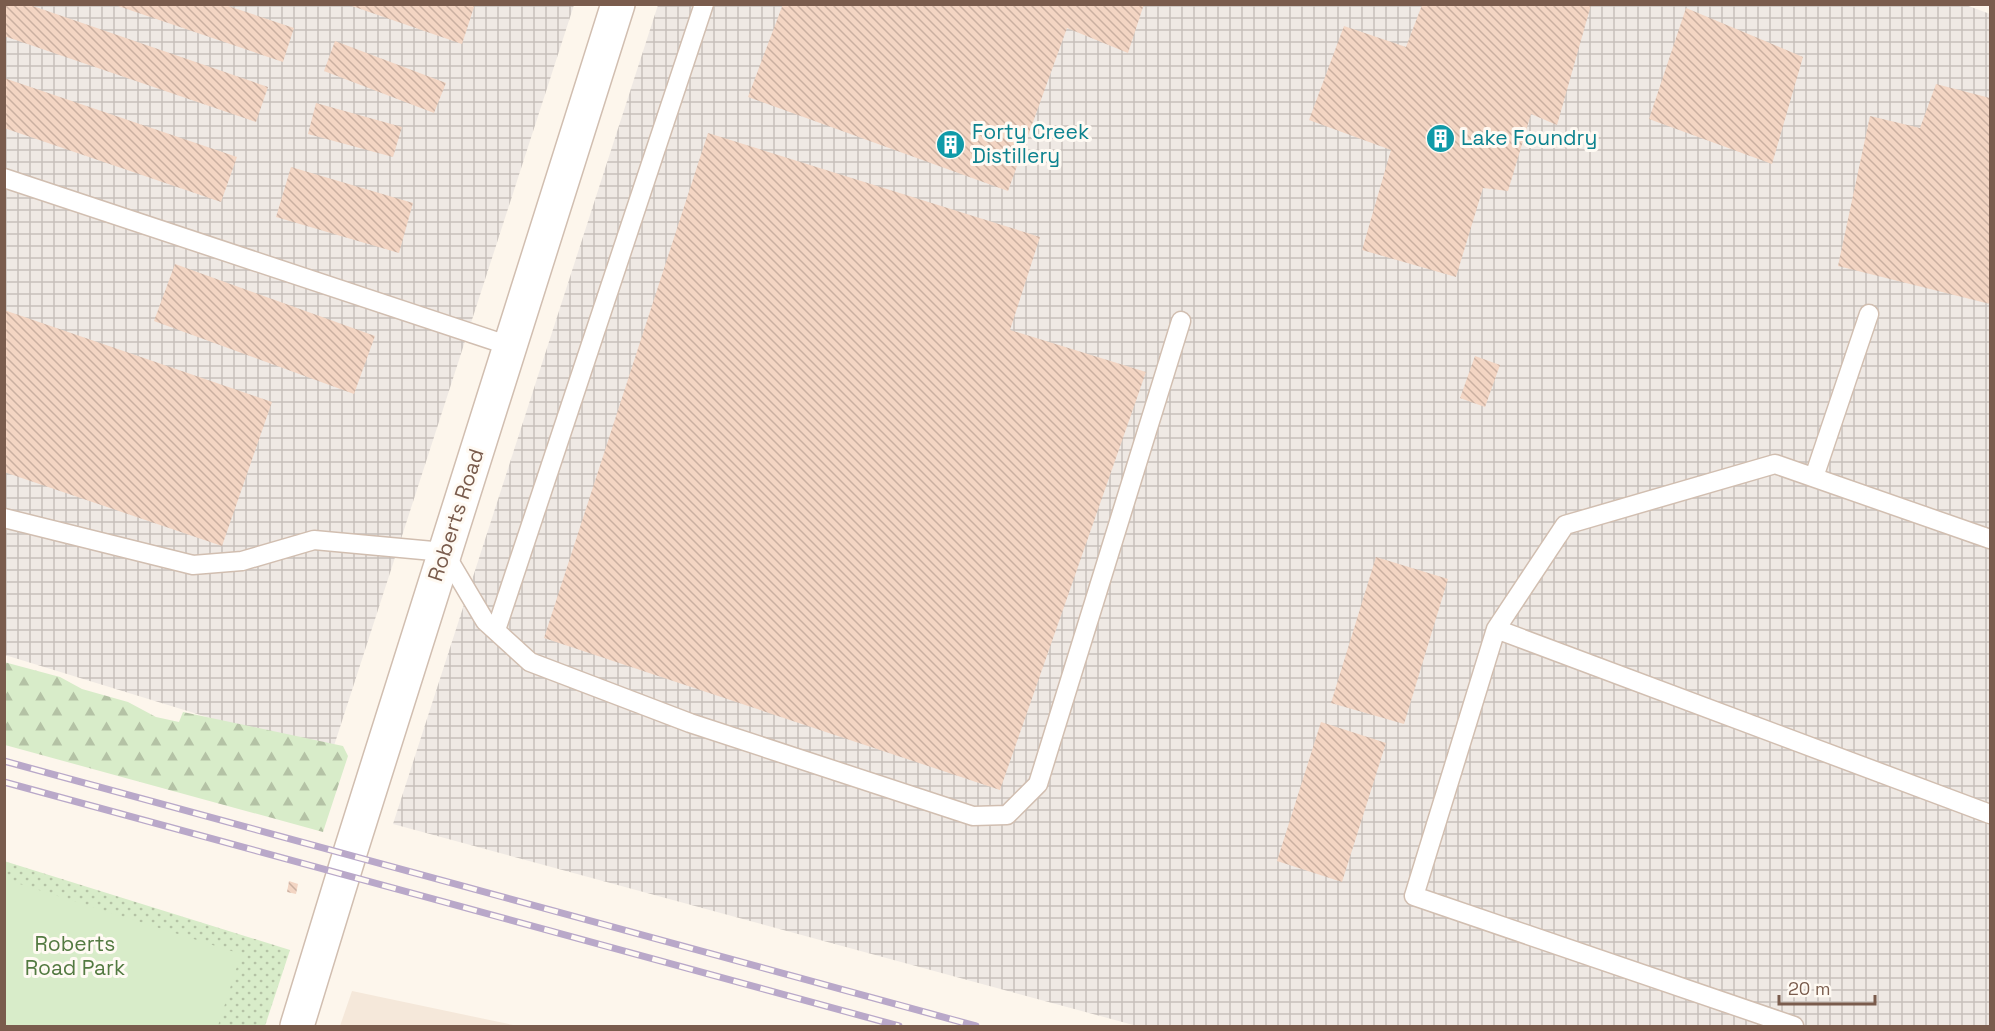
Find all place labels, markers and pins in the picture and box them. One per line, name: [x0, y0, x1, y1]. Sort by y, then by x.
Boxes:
place label: Forty Creek Distillery: [972, 118, 1089, 169]
building icon: Lake Foundry: [1424, 122, 1456, 154]
place label: Lake Foundry: [1461, 124, 1597, 151]
building icon: Forty Creek Distillery: [935, 128, 967, 160]

